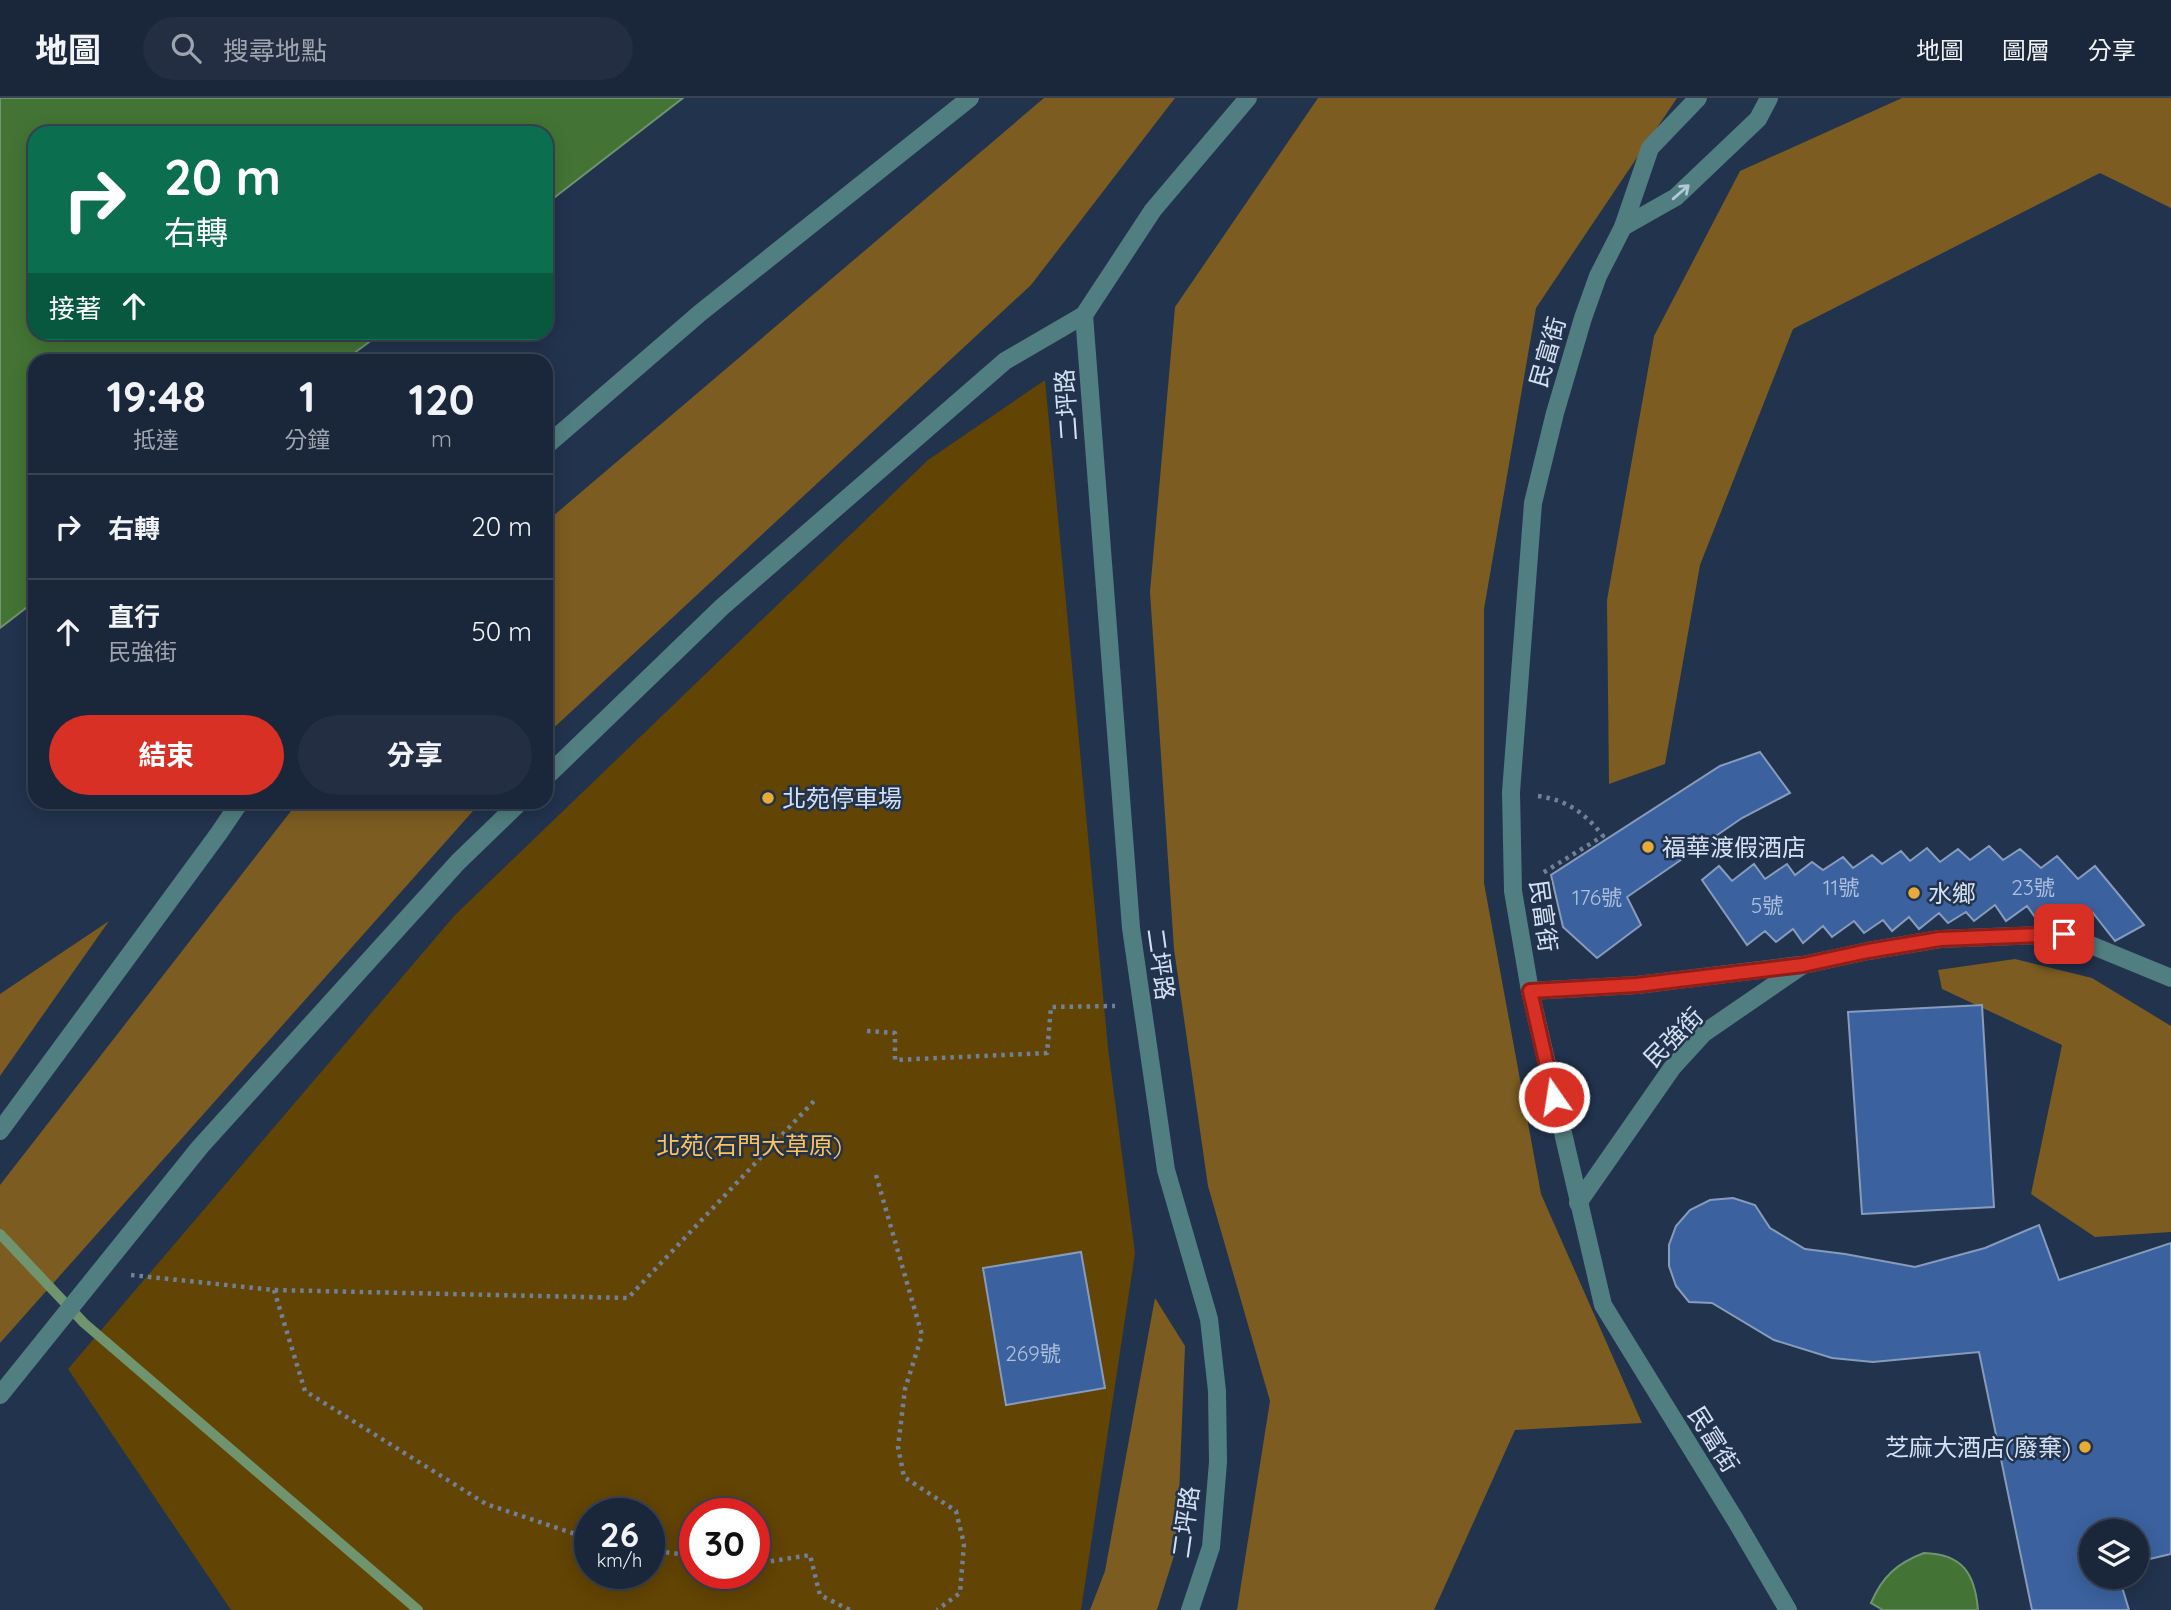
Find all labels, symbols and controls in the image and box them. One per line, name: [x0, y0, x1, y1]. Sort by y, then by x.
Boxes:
search box: [143, 17, 633, 80]
text: 地圖: [35, 29, 101, 70]
icon: search: [167, 29, 205, 67]
text: 搜尋地點: [223, 34, 327, 67]
text: 地圖: [1916, 35, 1964, 65]
text: 圖層: [2002, 35, 2050, 65]
text: 分享: [2088, 35, 2136, 65]
text: 20 m: [164, 146, 281, 207]
icon: right: [49, 154, 140, 245]
one-way arrow: [1672, 184, 1690, 200]
text: 右轉: [164, 212, 228, 252]
icon: ahead: [115, 287, 153, 325]
text: 接著: [49, 292, 101, 325]
street label: 民富街: [1523, 313, 1571, 391]
street label: 二坪路: [1049, 368, 1083, 442]
text: 19:48: [106, 370, 206, 423]
text: 1: [299, 370, 315, 423]
text: 120: [409, 373, 475, 426]
text: m: [431, 424, 452, 453]
text: 抵達: [133, 425, 179, 454]
text: 分鐘: [284, 425, 330, 454]
icon: right: [49, 508, 87, 546]
text: 20 m: [471, 510, 532, 543]
text: 右轉: [108, 512, 160, 545]
text: 直行: [108, 600, 160, 633]
icon: ahead: [49, 613, 87, 651]
text: 50 m: [472, 615, 532, 648]
text: 民強街: [108, 637, 177, 666]
button: 結束: [49, 715, 284, 795]
button: 分享: [298, 715, 532, 795]
place label: 北苑停車場: [782, 783, 902, 813]
marker: 北苑停車場: [760, 790, 776, 806]
place label: 福華渡假酒店: [1662, 832, 1806, 862]
marker: 福華渡假酒店: [1640, 839, 1656, 855]
house number: 11號: [1823, 874, 1859, 900]
house number: 23號: [2011, 874, 2055, 900]
street label: 民富街: [1524, 878, 1564, 954]
place label: 水鄉: [1928, 878, 1976, 908]
house number: 176號: [1572, 884, 1622, 910]
marker: 水鄉: [1906, 885, 1922, 901]
house number: 5號: [1751, 892, 1783, 918]
pin: [2034, 904, 2094, 964]
icon: arrive: [2045, 915, 2083, 953]
street label: 二坪路: [1141, 926, 1181, 1002]
street label: 民強街: [1637, 1001, 1709, 1073]
position arrow: [1517, 1060, 1591, 1134]
park label: 北苑(石門大草原): [656, 1130, 842, 1160]
house number: 269號: [1005, 1340, 1061, 1366]
street label: 民富街: [1682, 1401, 1746, 1477]
place label: 芝麻大酒店(廢棄): [1885, 1432, 2071, 1462]
marker: 芝麻大酒店(廢棄): [2077, 1439, 2093, 1455]
street label: 二坪路: [1165, 1484, 1205, 1560]
speed limit sign: 30: [679, 1498, 770, 1589]
text: 26: [600, 1512, 639, 1556]
map controls: [2079, 1519, 2149, 1589]
button: layers: [2079, 1519, 2149, 1589]
text: km/h: [597, 1549, 642, 1572]

